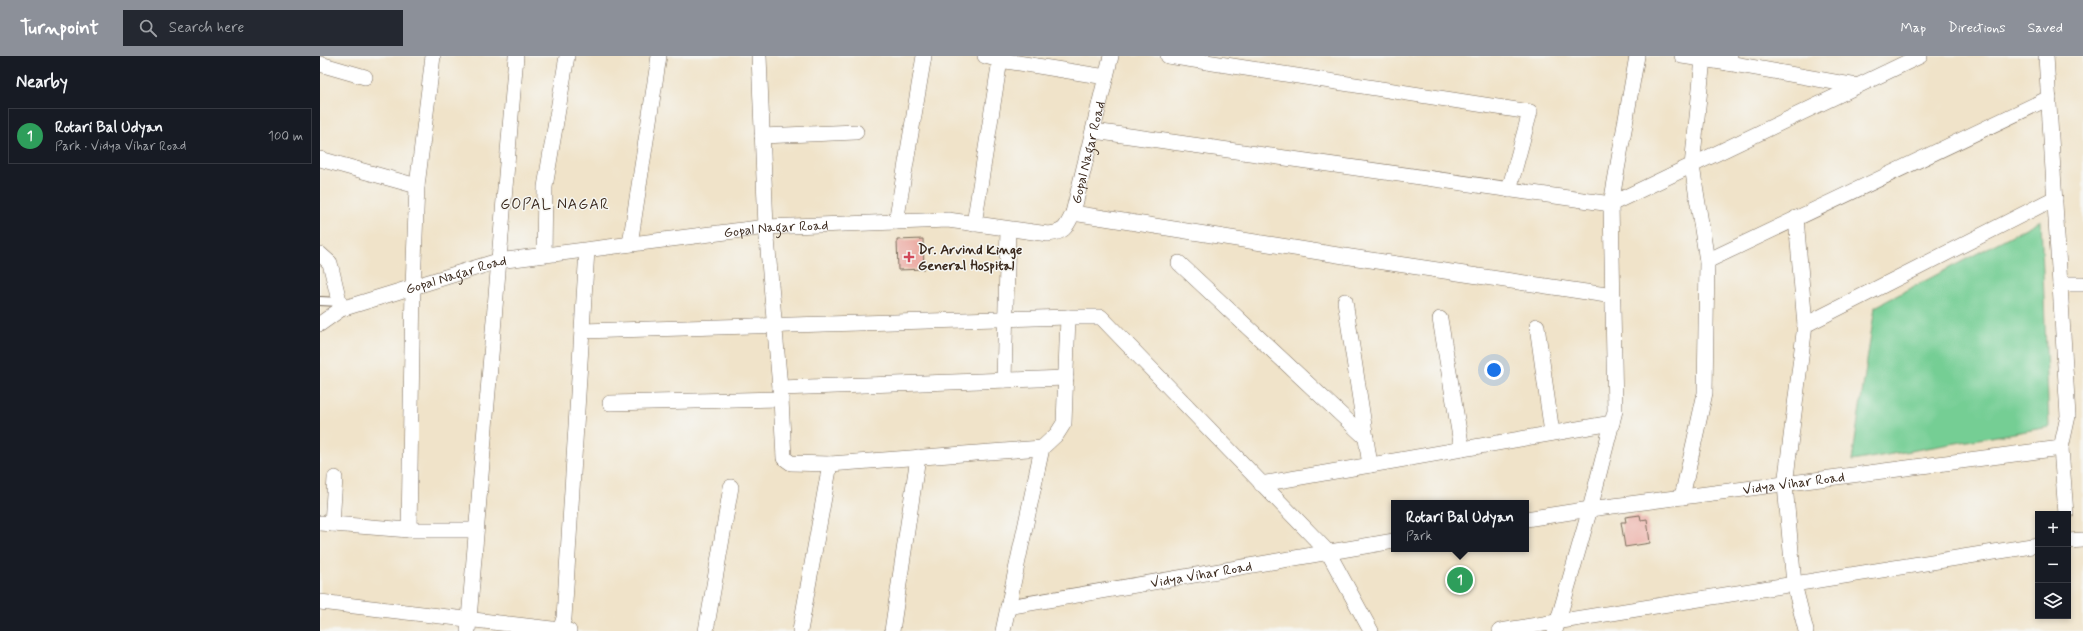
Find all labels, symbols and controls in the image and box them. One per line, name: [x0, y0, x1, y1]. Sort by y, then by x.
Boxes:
search box: [123, 10, 403, 46]
text: Turnpoint: [20, 16, 99, 41]
icon: search: [137, 17, 159, 39]
text: Search here: [169, 18, 244, 38]
text: Map: [1900, 19, 1926, 37]
text: Directions: [1948, 19, 2006, 37]
text: Saved: [2028, 19, 2063, 37]
text: Nearby: [16, 71, 68, 93]
street label: Gopal Nagar Road: [1068, 99, 1110, 206]
text: Rotari Bal Udyan: [55, 118, 163, 138]
text: 1: [27, 128, 33, 145]
text: 100 m: [268, 128, 303, 145]
text: Park · Vidya Vihar Road: [55, 138, 186, 155]
district label: GOPAL NAGAR: [500, 195, 610, 215]
street label: Gopal Nagar Road: [723, 217, 829, 242]
place label: Dr. Arvind Kinge General Hospital: [918, 241, 1022, 275]
marker: Dr. Arvind Kinge General Hospital: [903, 251, 915, 263]
street label: Gopal Nagar Road: [403, 252, 508, 299]
your location: [1484, 360, 1504, 380]
street label: Vidya Vihar Road: [1741, 468, 1846, 499]
popup: [1391, 500, 1529, 552]
text: Rotari Bal Udyan: [1406, 508, 1514, 528]
map controls: [2035, 511, 2071, 619]
button: +: [2035, 511, 2071, 547]
text: Park: [1406, 528, 1432, 545]
button: −: [2035, 547, 2071, 583]
street label: Vidya Vihar Road: [1149, 557, 1254, 592]
pin: 1: [1447, 565, 1473, 595]
button: layers: [2035, 583, 2071, 619]

